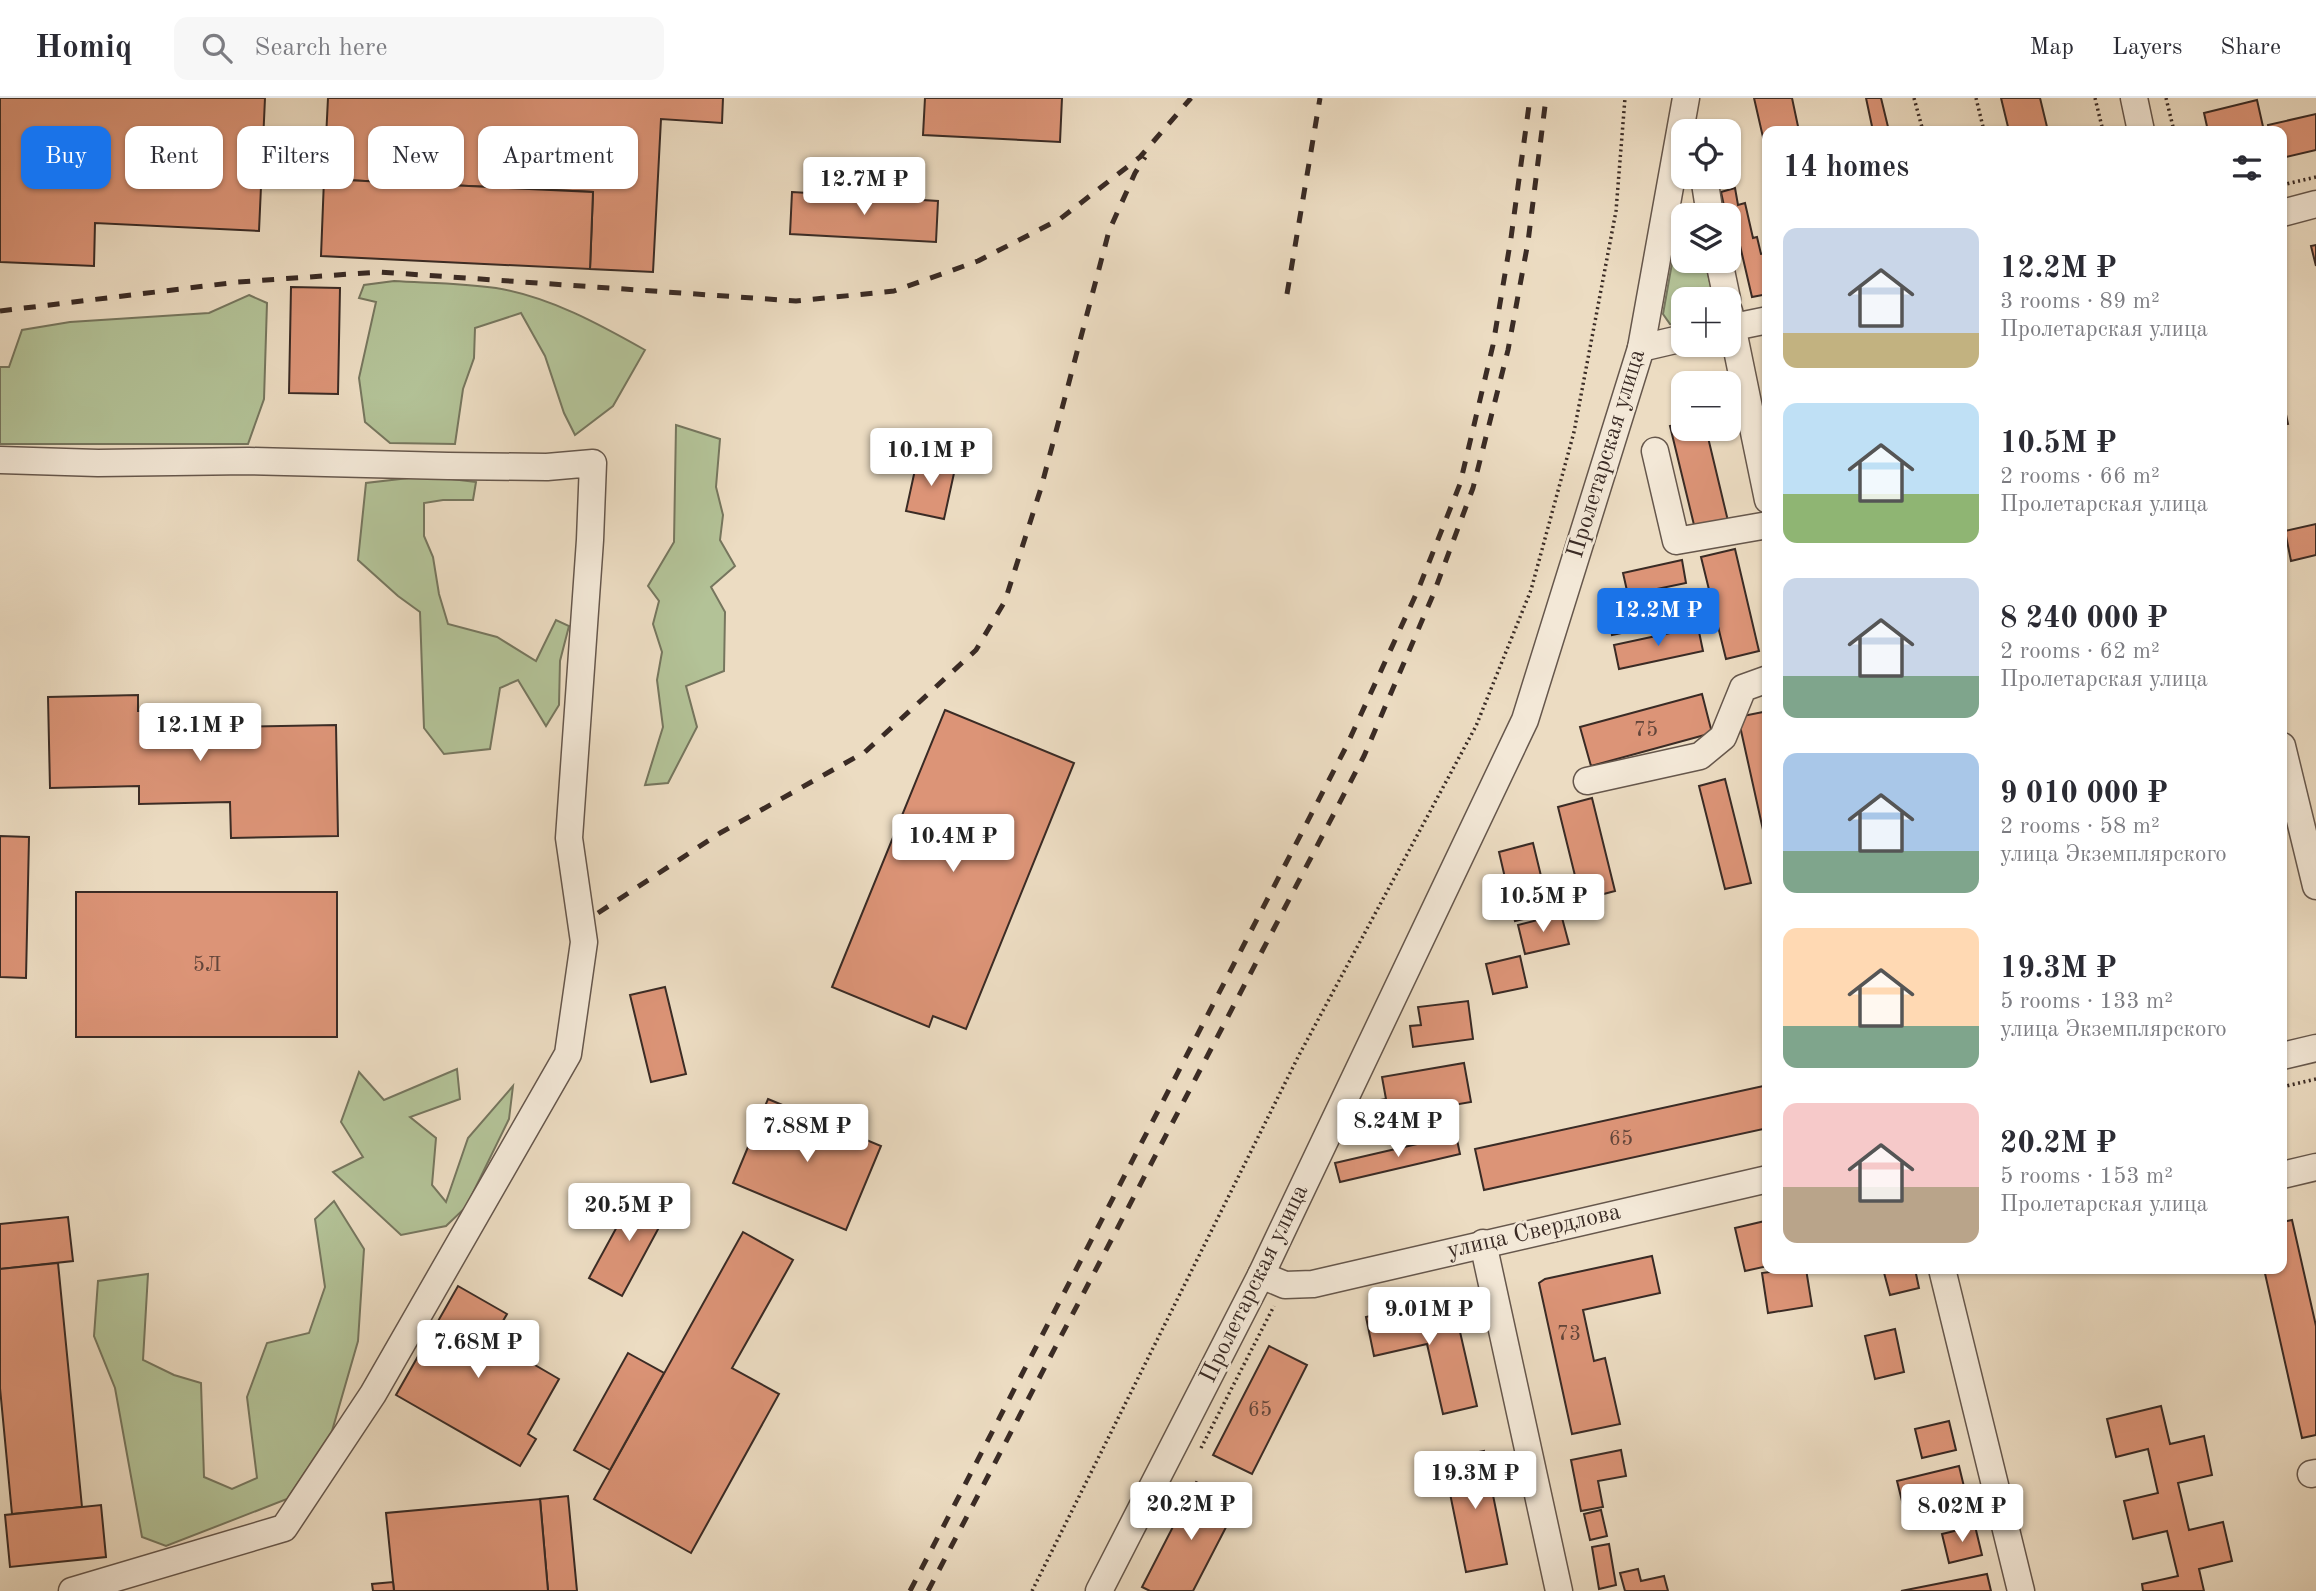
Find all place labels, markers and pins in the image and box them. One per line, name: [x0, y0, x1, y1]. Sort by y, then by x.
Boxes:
pin: 12.7M ₽: [799, 158, 929, 217]
pin: 10.1M ₽: [866, 428, 996, 488]
pin: 12.2M ₽: [1593, 588, 1723, 648]
pin: 12.1M ₽: [135, 704, 265, 763]
pin: 10.4M ₽: [888, 814, 1018, 874]
pin: 10.5M ₽: [1478, 874, 1608, 934]
pin: 8.24M ₽: [1333, 1100, 1463, 1159]
pin: 7.88M ₽: [742, 1104, 872, 1164]
pin: 20.5M ₽: [564, 1184, 694, 1243]
pin: 9.01M ₽: [1364, 1288, 1494, 1347]
pin: 7.68M ₽: [413, 1320, 543, 1380]
pin: 19.3M ₽: [1410, 1452, 1540, 1511]
pin: 20.2M ₽: [1126, 1482, 1256, 1542]
pin: 8.02M ₽: [1897, 1484, 2027, 1544]

